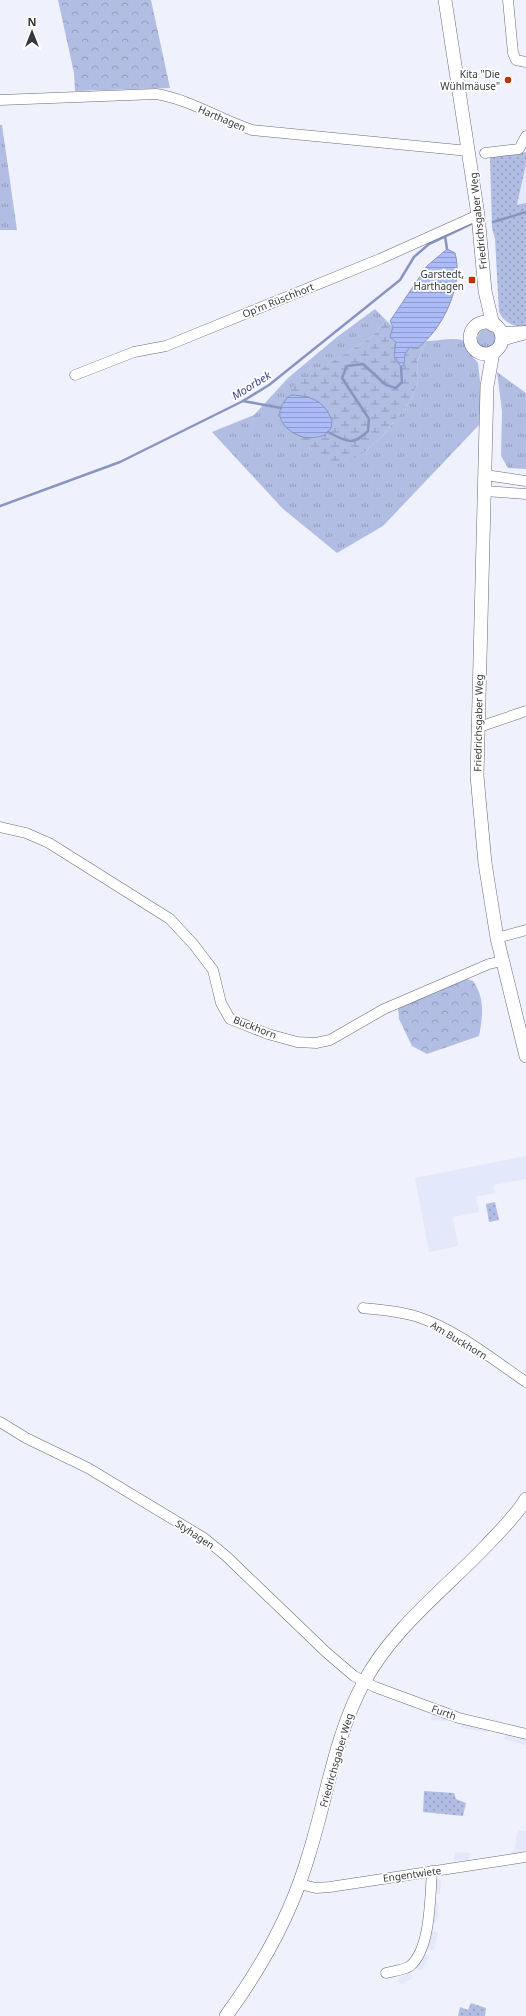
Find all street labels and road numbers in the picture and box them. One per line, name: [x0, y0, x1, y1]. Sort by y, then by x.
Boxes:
street label: Harthagen: [196, 102, 248, 134]
street label: Friedrichsgaber Weg: [466, 172, 490, 270]
street label: Op'm Rüschhort: [240, 279, 316, 321]
street label: Friedrichsgaber Weg: [470, 674, 486, 772]
street label: Buckhorn: [231, 1012, 279, 1042]
street label: Am Buckhorn: [428, 1318, 490, 1362]
street label: Styhagen: [173, 1516, 217, 1552]
street label: Furth: [430, 1701, 458, 1723]
street label: Friedrichsgaber Weg: [316, 1711, 356, 1809]
street label: Engentwiete: [382, 1863, 442, 1885]

